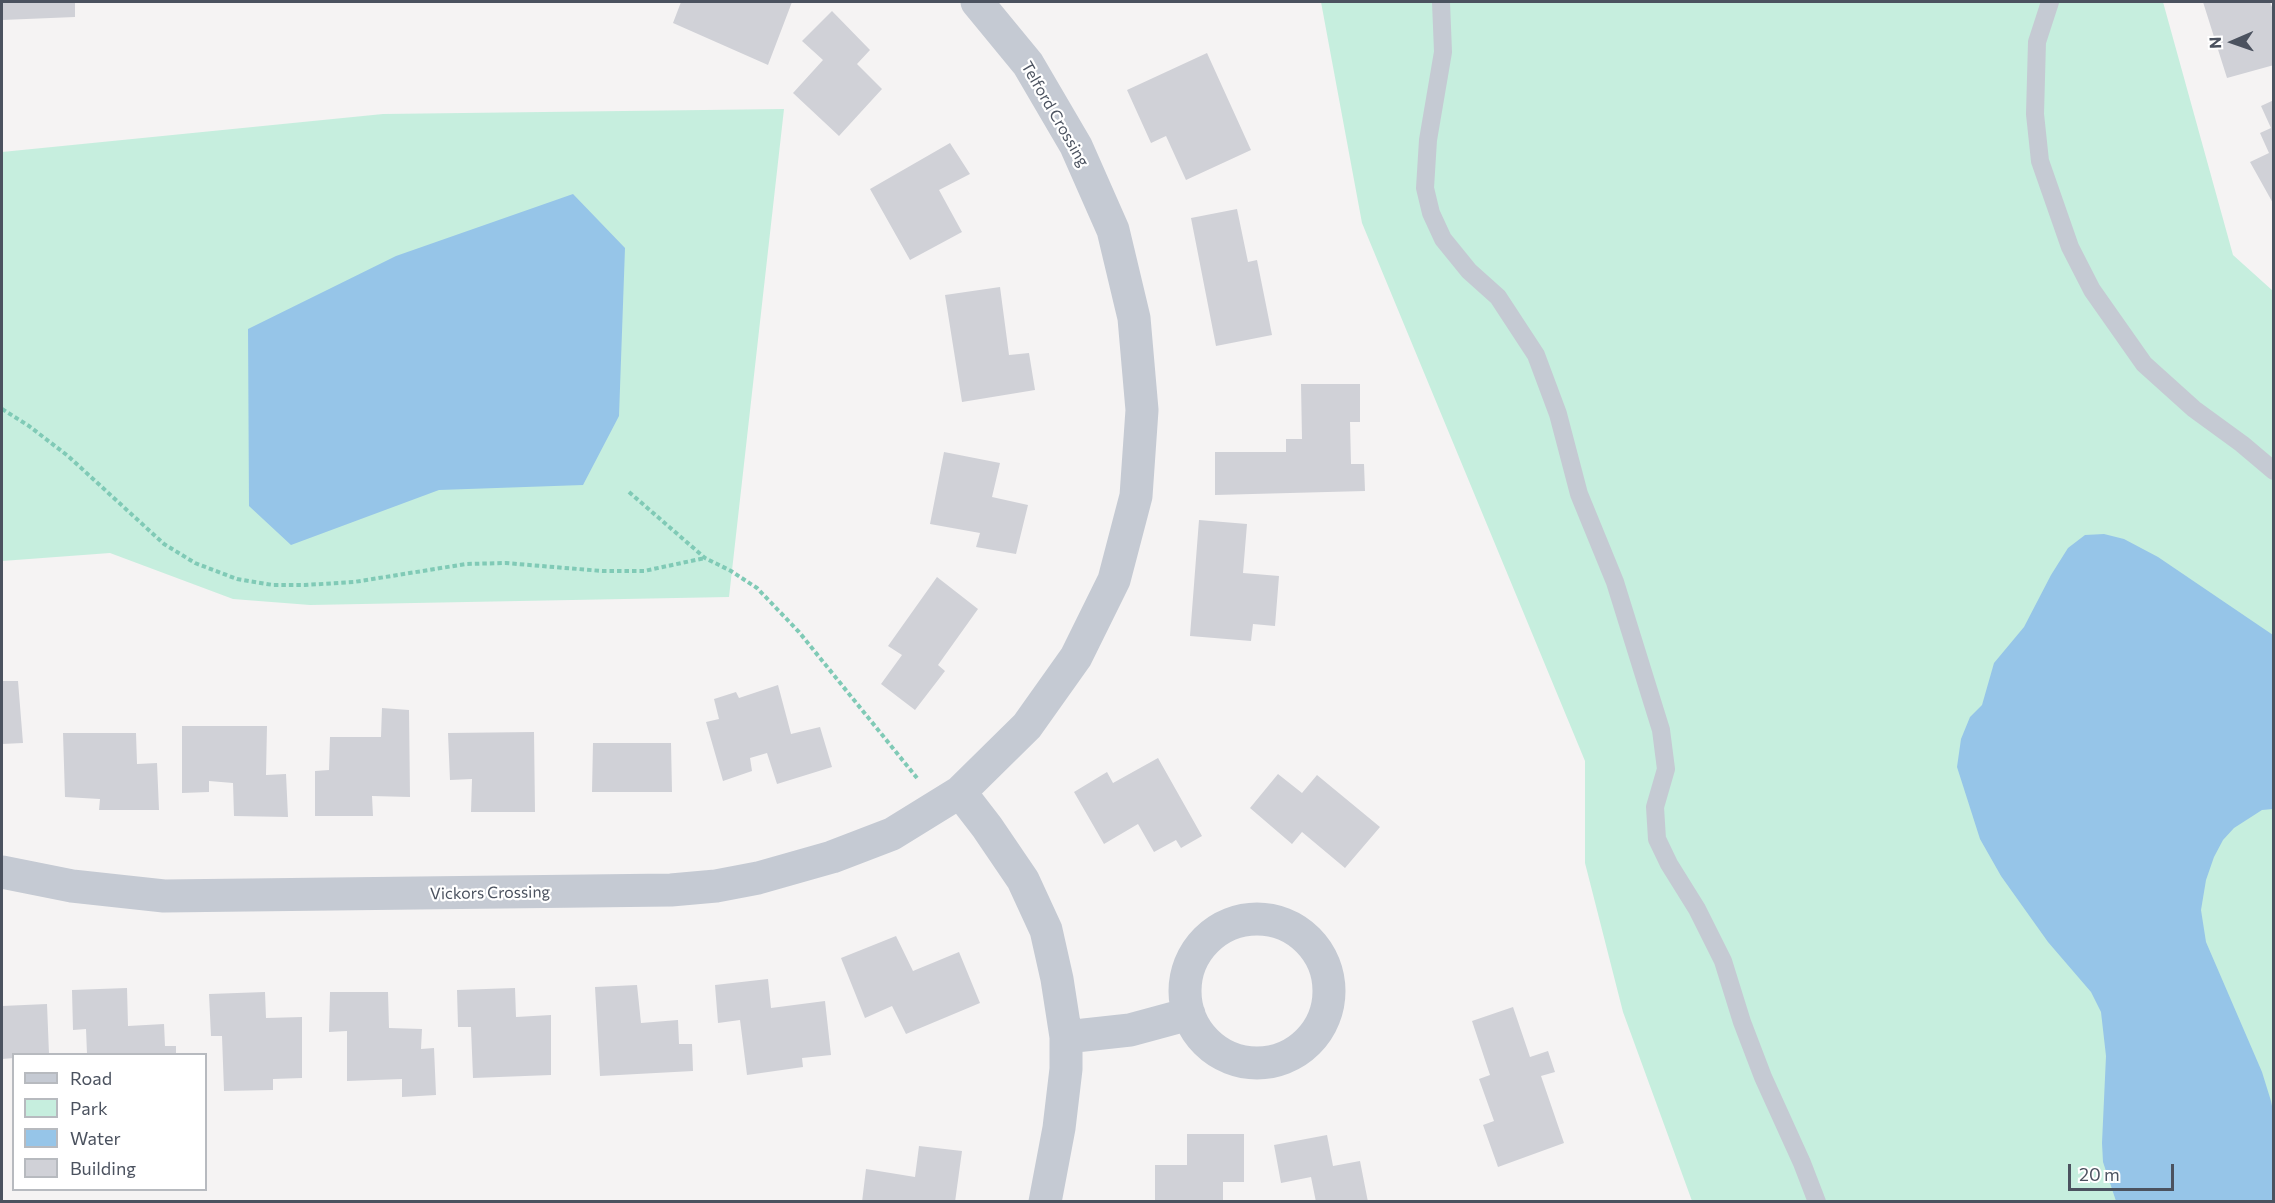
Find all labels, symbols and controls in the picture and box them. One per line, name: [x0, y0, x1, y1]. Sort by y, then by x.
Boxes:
north arrow: [2203, 12, 2263, 72]
text: N: [2205, 36, 2224, 49]
street label: Telford Crossing: [1017, 58, 1093, 170]
street label: Vickors Crossing: [430, 882, 550, 904]
legend: [12, 1053, 207, 1191]
text: Road: [70, 1067, 112, 1089]
text: Park: [70, 1097, 108, 1119]
text: Water: [70, 1127, 121, 1149]
scale bar: [2071, 1152, 2178, 1190]
text: Building: [70, 1157, 136, 1179]
text: 20 m: [2079, 1163, 2120, 1185]

